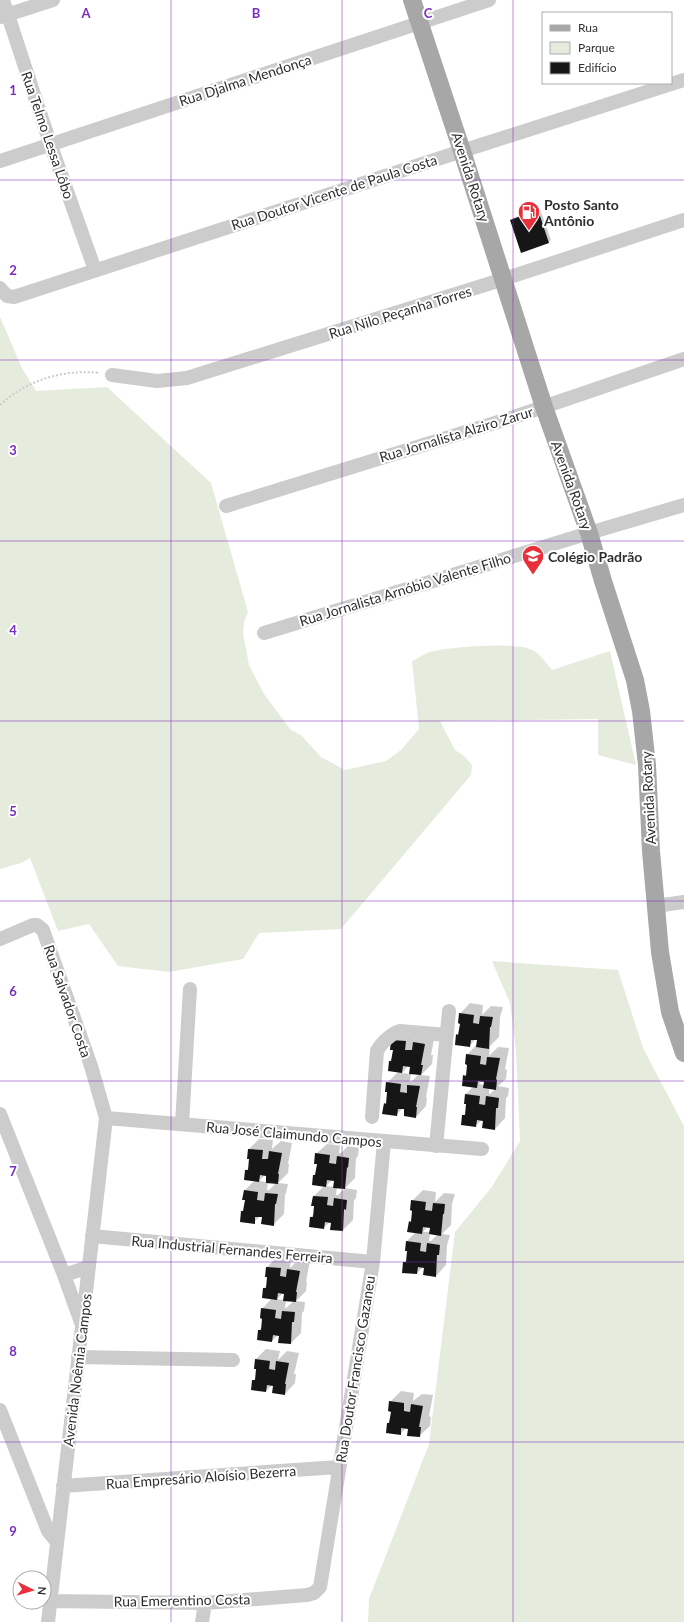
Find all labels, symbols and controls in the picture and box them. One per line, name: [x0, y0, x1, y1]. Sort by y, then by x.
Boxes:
text: A: [80, 5, 91, 21]
text: B: [252, 5, 261, 21]
text: C: [424, 5, 433, 21]
legend: [542, 12, 672, 84]
text: Rua: [578, 20, 598, 35]
text: Parque: [578, 40, 615, 55]
street label: Rua Djalma Mendonça: [177, 51, 313, 109]
text: Edifício: [578, 60, 617, 75]
street label: Rua Telmo Lessa Lôbo: [18, 69, 78, 201]
text: 1: [9, 82, 17, 98]
street label: Avenida Rotary: [448, 130, 494, 225]
street label: Rua Doutor Vicente de Paula Costa: [229, 151, 439, 233]
place label: Posto Santo Antônio: [543, 196, 619, 229]
fuel station icon: Posto Santo Antônio: [516, 199, 542, 232]
text: 2: [9, 262, 17, 278]
street label: Rua Nilo Peçanha Torres: [327, 282, 473, 342]
street label: Rua Jornalista Alziro Zarur: [377, 403, 535, 465]
street label: Avenida Rotary: [548, 438, 596, 532]
text: 3: [9, 442, 17, 458]
school or university icon: Colégio Padrão: [520, 543, 546, 576]
place label: Colégio Padrão: [548, 548, 642, 565]
street label: Rua Jornalista Arnóbio Valente Filho: [297, 549, 513, 629]
text: 4: [9, 622, 17, 638]
street label: Avenida Rotary: [637, 750, 659, 845]
text: 5: [9, 803, 17, 819]
street label: Rua Salvador Costa: [41, 942, 95, 1060]
text: 6: [9, 983, 17, 999]
street label: Rua José Claimundo Campos: [205, 1118, 383, 1150]
text: 7: [9, 1163, 17, 1179]
street label: Rua Industrial Fernandes Ferreira: [131, 1232, 333, 1266]
street label: Rua Doutor Francisco Gazaneu: [332, 1274, 378, 1464]
street label: Avenida Noêmia Campos: [59, 1293, 95, 1447]
text: 8: [9, 1343, 17, 1359]
street label: Rua Empresário Aloísio Bezerra: [105, 1462, 297, 1492]
text: 9: [9, 1523, 17, 1539]
north arrow: [12, 1570, 52, 1610]
text: N: [36, 1586, 49, 1596]
street label: Rua Emerentino Costa: [114, 1590, 251, 1610]

